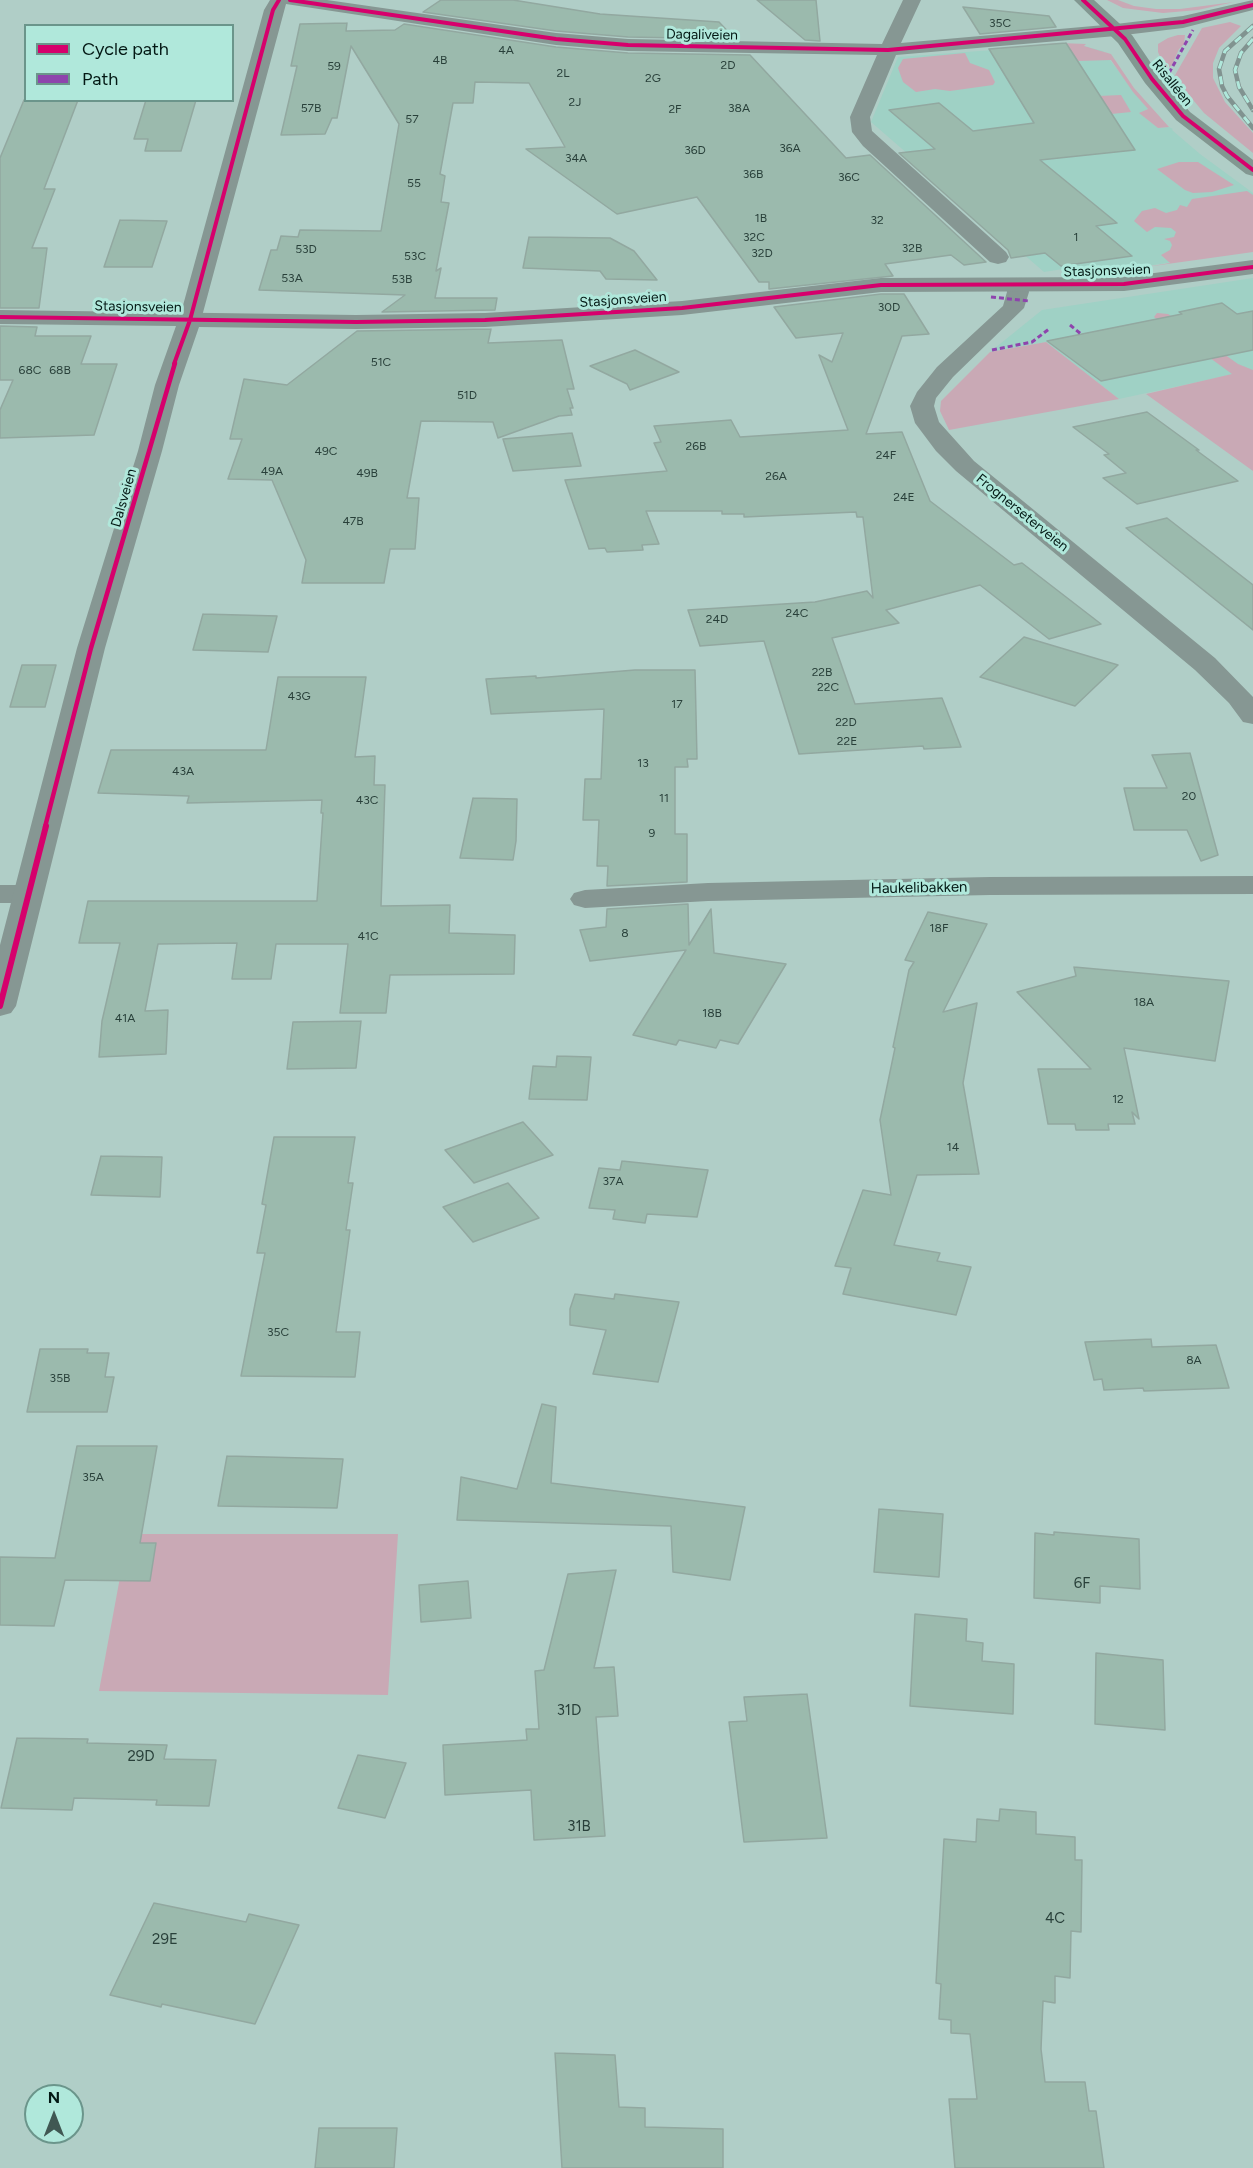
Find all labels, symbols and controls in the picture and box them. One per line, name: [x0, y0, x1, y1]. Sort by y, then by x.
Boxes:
house number: 35C: [989, 16, 1011, 30]
legend: [24, 24, 234, 102]
street label: Dagaliveien: [666, 26, 738, 44]
text: Cycle path: [82, 38, 169, 60]
house number: 4A: [498, 43, 514, 57]
house number: 4B: [433, 53, 447, 67]
street label: Risalléen: [1148, 56, 1196, 110]
house number: 2D: [721, 58, 735, 72]
house number: 59: [327, 59, 341, 73]
house number: 2L: [557, 66, 569, 80]
text: Path: [82, 68, 118, 90]
house number: 2G: [645, 71, 661, 85]
house number: 2J: [569, 95, 581, 109]
house number: 57B: [301, 101, 321, 115]
house number: 38A: [728, 101, 750, 115]
house number: 2F: [668, 102, 682, 116]
house number: 57: [405, 112, 419, 126]
house number: 36A: [779, 141, 801, 155]
house number: 36D: [684, 143, 706, 157]
house number: 34A: [565, 151, 587, 165]
house number: 36B: [743, 167, 763, 181]
house number: 36C: [838, 170, 860, 184]
house number: 55: [407, 176, 421, 190]
house number: 1B: [755, 211, 767, 225]
house number: 32: [870, 213, 884, 227]
house number: 32C: [743, 230, 765, 244]
house number: 1: [1074, 230, 1078, 244]
house number: 32B: [902, 241, 922, 255]
house number: 53D: [295, 242, 317, 256]
house number: 32D: [751, 246, 773, 260]
house number: 53C: [404, 249, 426, 263]
street label: Stasjonsveien: [1063, 261, 1151, 281]
house number: 53A: [281, 271, 303, 285]
house number: 53B: [392, 272, 412, 286]
street label: Stasjonsveien: [579, 289, 667, 311]
street label: Stasjonsveien: [94, 298, 182, 316]
house number: 30D: [878, 300, 900, 314]
house number: 51C: [371, 355, 391, 369]
house number: 68C: [19, 363, 41, 377]
house number: 68B: [49, 363, 71, 377]
house number: 51D: [457, 388, 477, 402]
house number: 26B: [686, 439, 706, 453]
house number: 49C: [315, 444, 337, 458]
house number: 24F: [876, 448, 896, 462]
house number: 49A: [261, 464, 283, 478]
house number: 49B: [356, 466, 378, 480]
street label: Dalsveien: [108, 467, 140, 529]
house number: 26A: [765, 469, 787, 483]
street label: Frognerseterveien: [972, 471, 1072, 555]
house number: 24E: [893, 490, 915, 504]
house number: 47B: [342, 514, 364, 528]
house number: 24C: [786, 606, 808, 620]
house number: 24D: [706, 612, 728, 626]
house number: 22B: [812, 665, 832, 679]
house number: 22C: [817, 680, 839, 694]
house number: 43G: [287, 689, 311, 703]
house number: 17: [671, 697, 683, 711]
house number: 22D: [835, 715, 857, 729]
house number: 22E: [837, 734, 857, 748]
house number: 13: [637, 756, 649, 770]
house number: 43A: [172, 764, 194, 778]
house number: 20: [1182, 789, 1196, 803]
house number: 11: [659, 791, 669, 805]
house number: 43C: [356, 793, 378, 807]
house number: 9: [649, 826, 655, 840]
street label: Haukelibakken: [870, 878, 968, 898]
house number: 18F: [930, 921, 948, 935]
house number: 8: [621, 926, 629, 940]
house number: 41C: [357, 929, 379, 943]
house number: 18A: [1134, 995, 1154, 1009]
house number: 18B: [702, 1006, 722, 1020]
house number: 41A: [115, 1011, 135, 1025]
house number: 12: [1112, 1092, 1124, 1106]
house number: 14: [947, 1140, 959, 1154]
house number: 37A: [602, 1174, 624, 1188]
house number: 35C: [267, 1325, 289, 1339]
house number: 8A: [1186, 1353, 1202, 1367]
house number: 35B: [50, 1371, 70, 1385]
house number: 35A: [82, 1470, 104, 1484]
house number: 6F: [1074, 1575, 1090, 1593]
house number: 31D: [557, 1702, 581, 1720]
house number: 29D: [127, 1748, 155, 1766]
house number: 31B: [567, 1818, 591, 1836]
house number: 4C: [1045, 1910, 1065, 1928]
house number: 29E: [152, 1931, 178, 1949]
north arrow: [24, 2084, 84, 2144]
text: N: [48, 2088, 60, 2107]

